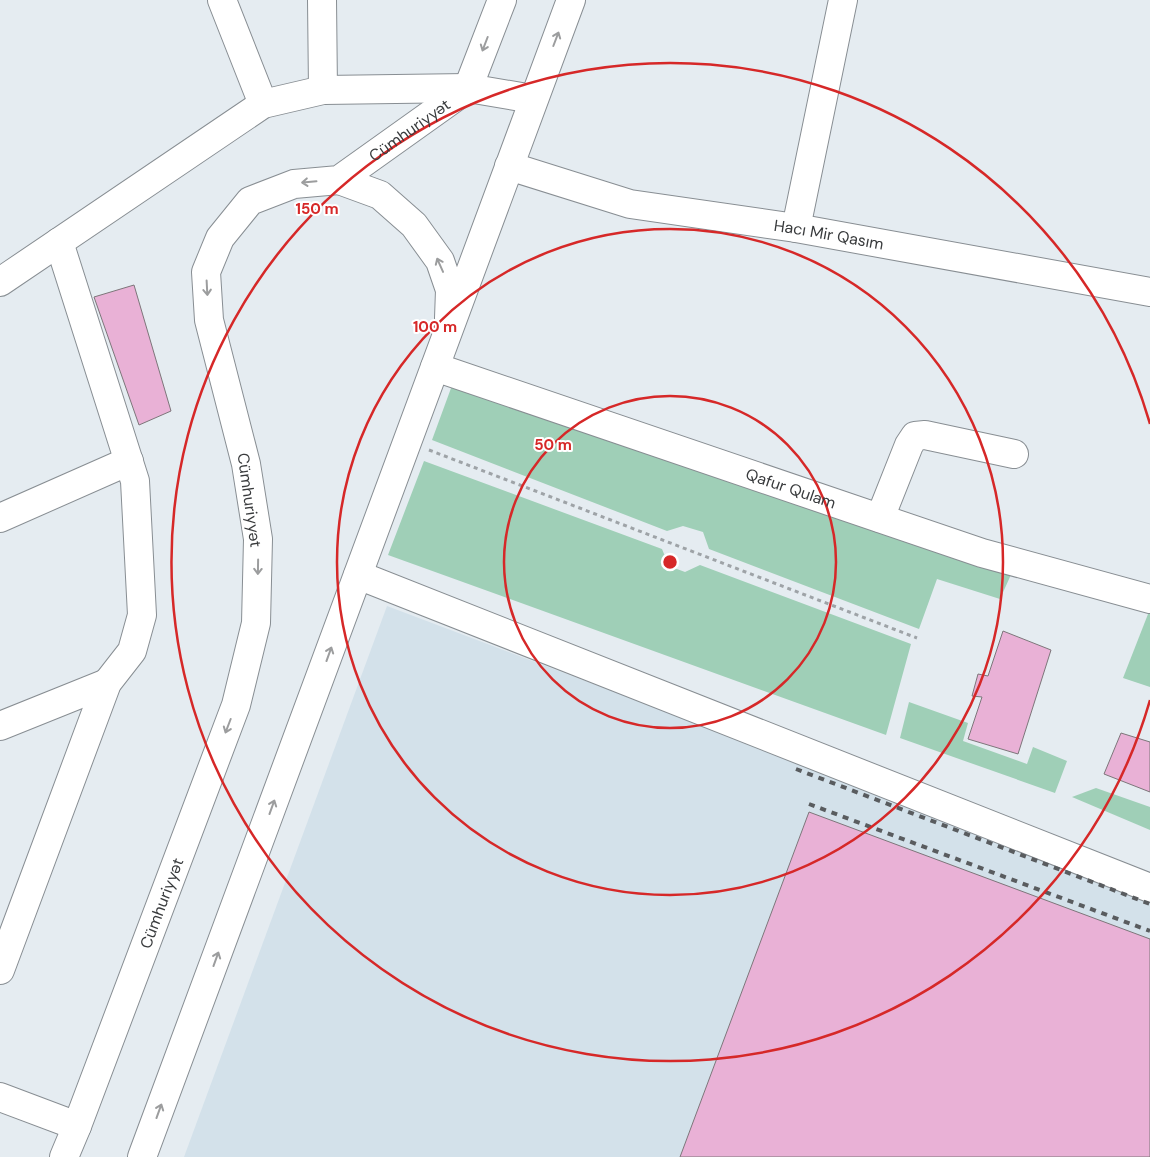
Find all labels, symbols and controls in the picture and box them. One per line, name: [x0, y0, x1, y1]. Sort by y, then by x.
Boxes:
one-way arrow: [552, 32, 561, 47]
one-way arrow: [480, 36, 489, 51]
street label: Cümhuriyyət: [365, 94, 455, 166]
one-way arrow: [302, 178, 318, 187]
text: 150 m: [296, 199, 339, 219]
street label: Hacı Mir Qasım: [773, 215, 885, 255]
one-way arrow: [435, 258, 445, 273]
one-way arrow: [203, 279, 212, 295]
text: 100 m: [413, 317, 457, 337]
text: 50 m: [534, 435, 572, 455]
street label: Cümhuriyyət: [232, 451, 267, 549]
street label: Qafur Qulam: [743, 463, 839, 514]
centre of rings: [661, 553, 679, 571]
one-way arrow: [253, 559, 262, 575]
one-way arrow: [325, 647, 334, 662]
one-way arrow: [223, 717, 232, 733]
one-way arrow: [268, 799, 277, 815]
street label: Cümhuriyyət: [135, 855, 188, 951]
one-way arrow: [212, 952, 221, 967]
one-way arrow: [155, 1104, 164, 1119]

